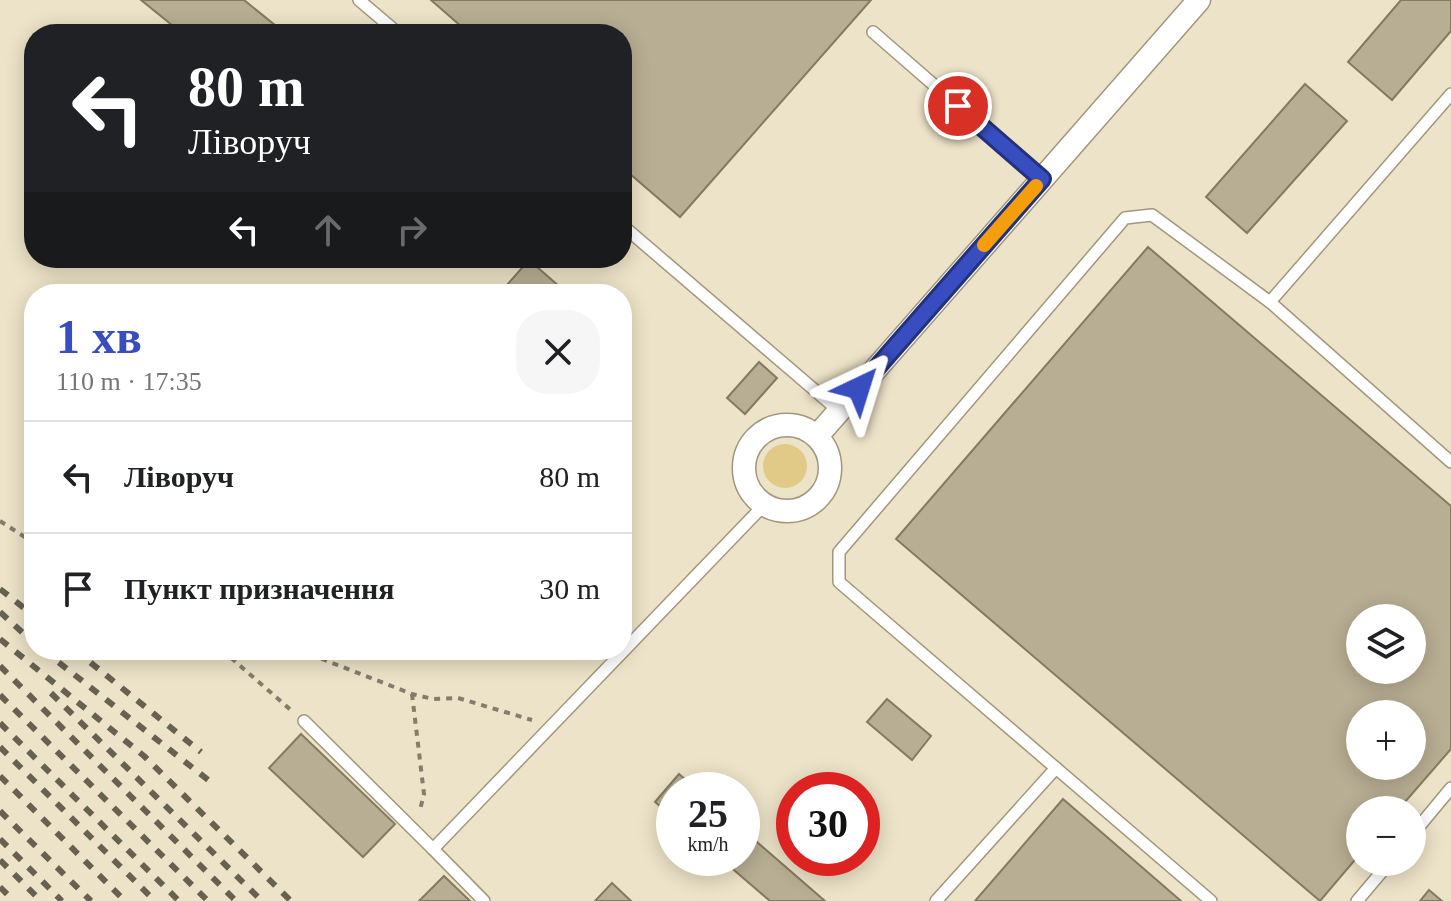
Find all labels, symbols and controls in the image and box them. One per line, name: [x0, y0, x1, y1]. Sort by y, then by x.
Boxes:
icon: left: [56, 56, 160, 160]
text: 80 m: [188, 56, 305, 118]
pin: [924, 72, 992, 140]
icon: arrive: [936, 84, 980, 128]
text: Ліворуч: [188, 122, 311, 162]
icon: left: [222, 208, 266, 252]
icon: ahead: [306, 208, 350, 252]
icon: right: [390, 208, 434, 252]
text: 1 хв: [56, 310, 142, 363]
button: close: [516, 310, 600, 394]
position arrow: [817, 346, 901, 430]
text: 110 m · 17:35: [56, 367, 202, 396]
icon: left: [56, 455, 100, 499]
text: Ліворуч: [124, 460, 234, 493]
text: 80 m: [539, 460, 600, 493]
icon: arrive: [56, 567, 100, 611]
text: Пункт призначення: [124, 572, 395, 605]
text: 30 m: [539, 572, 600, 605]
map controls: [1346, 604, 1426, 876]
button: layers: [1346, 604, 1426, 684]
button: +: [1346, 700, 1426, 780]
speed limit sign: 30: [776, 772, 880, 876]
text: 25: [688, 791, 728, 836]
button: −: [1346, 796, 1426, 876]
text: km/h: [687, 833, 729, 855]

